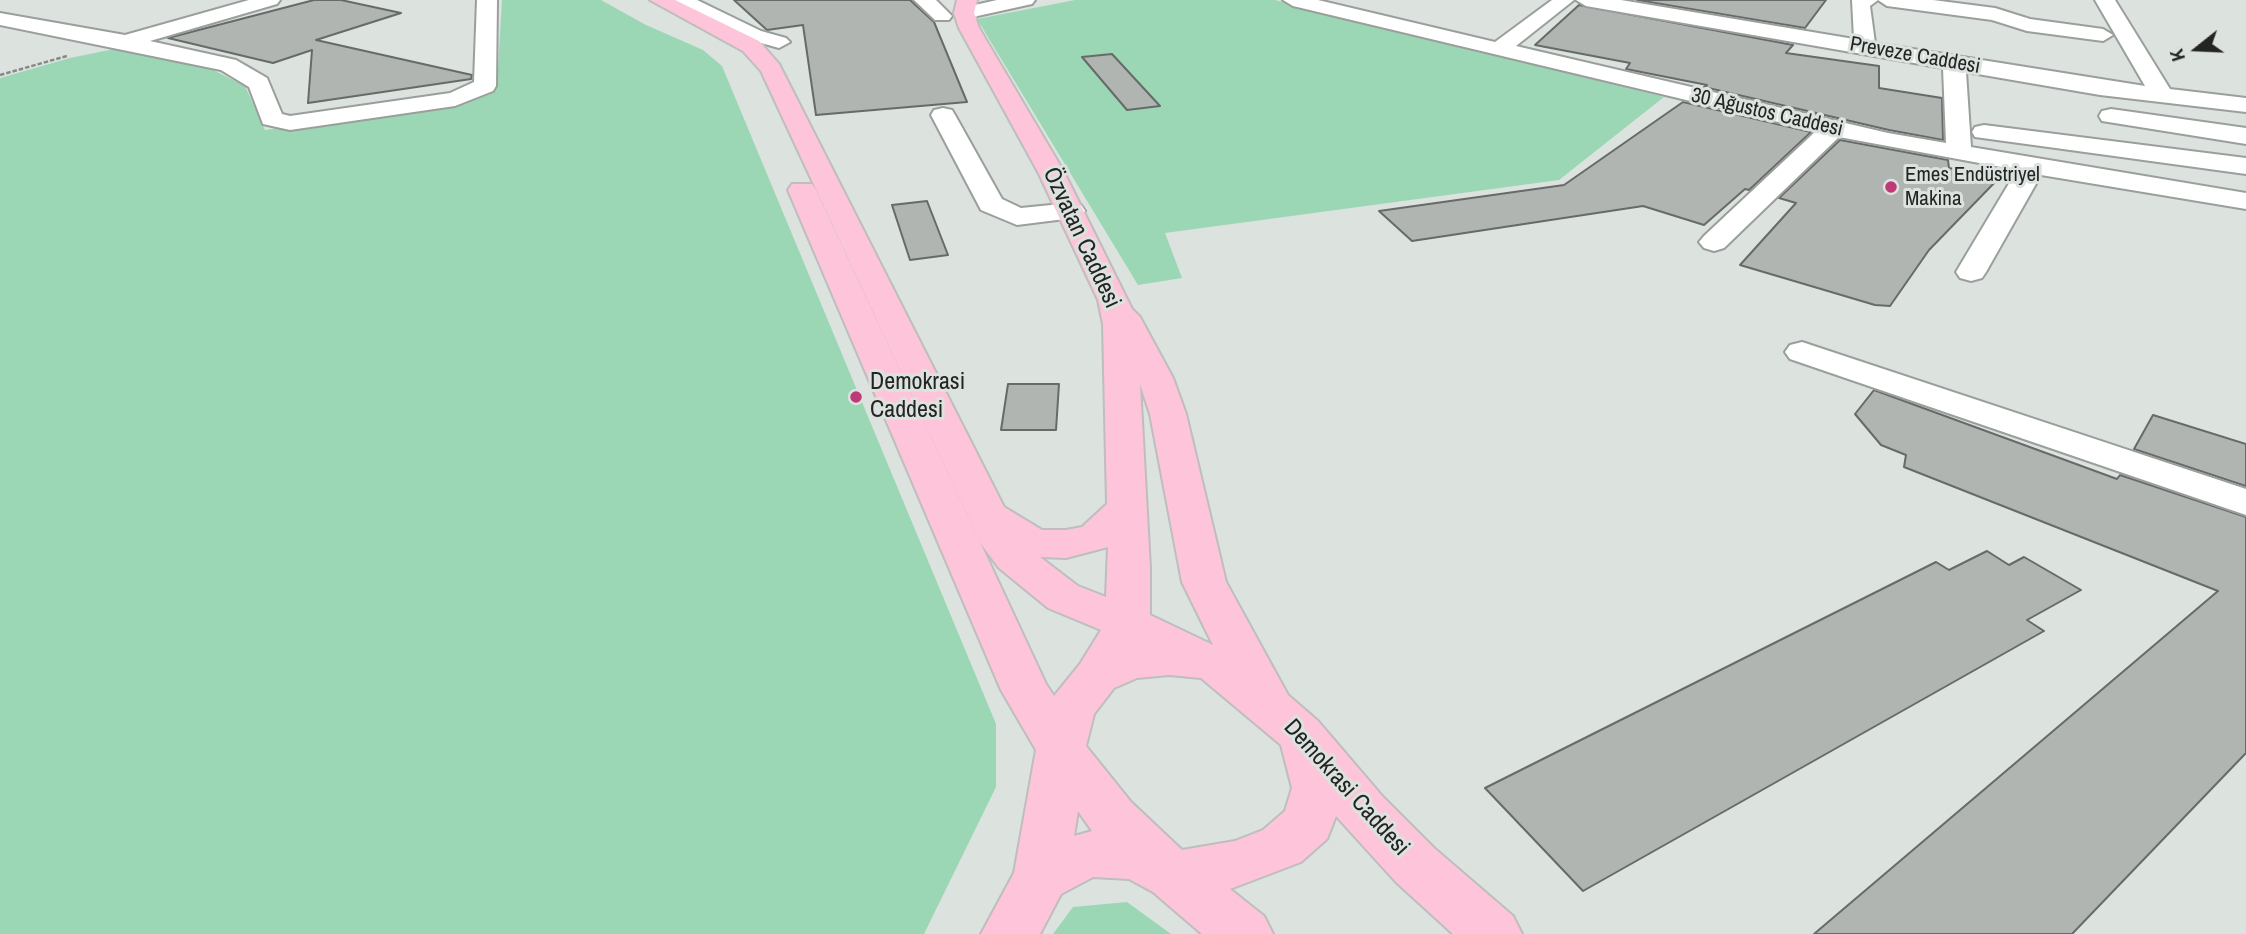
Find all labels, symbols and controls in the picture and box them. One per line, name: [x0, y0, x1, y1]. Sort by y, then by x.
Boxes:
north arrow: [2162, 14, 2232, 84]
street label: Preveze Caddesi: [1848, 32, 1982, 80]
text: K: [2163, 46, 2191, 65]
street label: 30 Ağustos Caddesi: [1689, 83, 1845, 143]
place label: Emes Endüstriyel Makina: [1905, 162, 2040, 212]
street label: Özvatan Caddesi: [1036, 163, 1126, 313]
marker: Emes Endüstriyel Makina: [1883, 179, 1899, 195]
place label: Demokrasi Caddesi: [870, 369, 965, 425]
marker: Demokrasi Caddesi: [848, 389, 864, 405]
street label: Demokrasi Caddesi: [1277, 714, 1415, 862]

